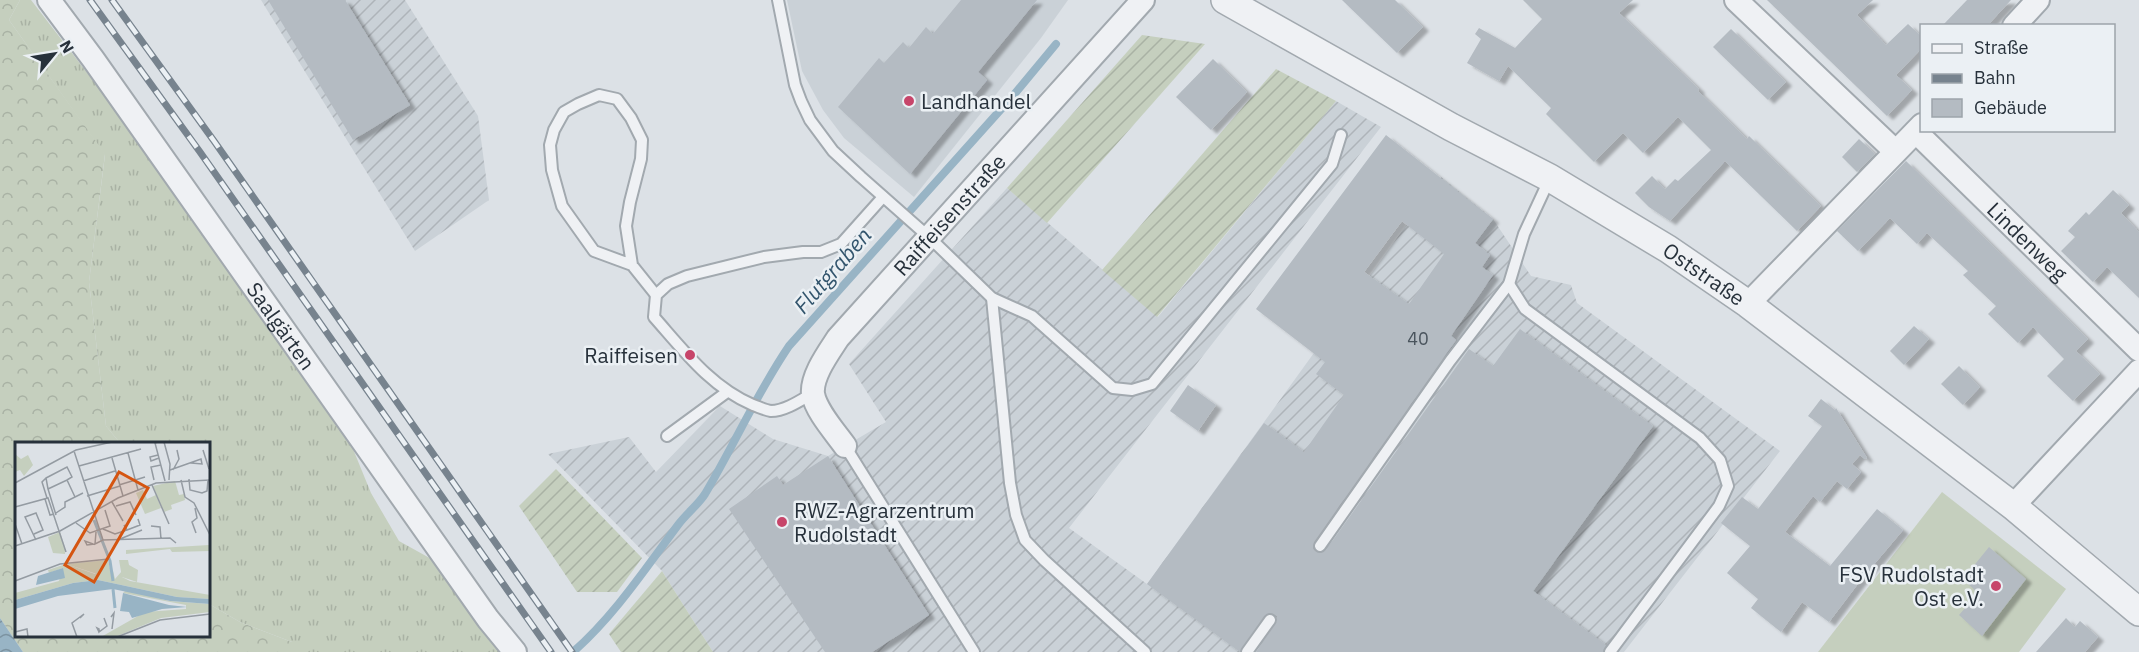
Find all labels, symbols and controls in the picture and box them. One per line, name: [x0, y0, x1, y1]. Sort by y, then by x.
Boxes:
north arrow: [24, 24, 84, 84]
legend: [1920, 24, 2115, 132]
text: N: [55, 36, 79, 57]
text: Straße: [1974, 36, 2028, 59]
text: Bahn: [1974, 66, 2016, 89]
place label: Landhandel: [921, 87, 1032, 115]
marker: Landhandel: [902, 94, 916, 108]
text: Gebäude: [1974, 96, 2047, 119]
street label: Raiffeisenstraße: [887, 148, 1012, 282]
street label: Lindenweg: [1981, 195, 2074, 287]
water label: Flutgraben: [787, 221, 877, 319]
street label: Oststraße: [1657, 236, 1751, 312]
street label: Saalgärten: [241, 276, 322, 375]
house number: 40: [1407, 327, 1429, 350]
place label: Raiffeisen: [584, 341, 678, 369]
marker: Raiffeisen: [683, 348, 697, 362]
inset map: [15, 442, 210, 637]
place label: RWZ-Agrarzentrum Rudolstadt: [794, 496, 975, 548]
marker: RWZ-Agrarzentrum Rudolstadt: [775, 515, 789, 529]
place label: FSV Rudolstadt Ost e.V.: [1839, 560, 1984, 612]
marker: FSV Rudolstadt Ost e.V.: [1989, 579, 2003, 593]

